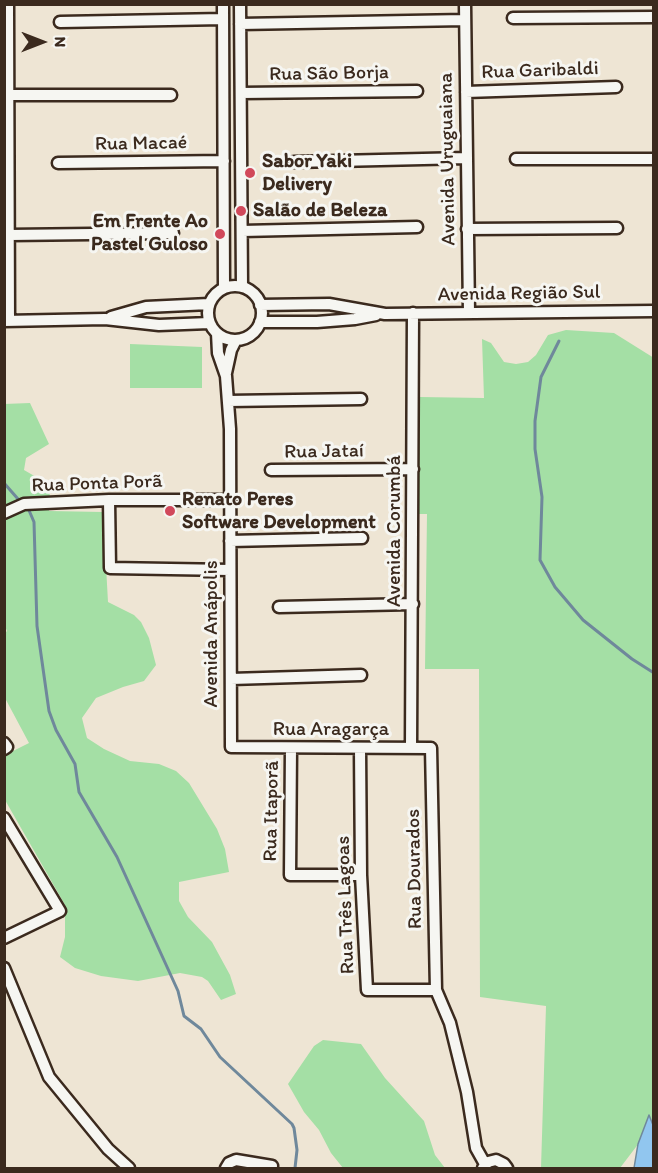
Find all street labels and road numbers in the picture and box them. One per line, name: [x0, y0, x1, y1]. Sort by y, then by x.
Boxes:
street label: Rua Garibaldi: [481, 57, 599, 85]
street label: Rua São Borja: [269, 61, 389, 87]
street label: Avenida Uruguaiana: [434, 72, 462, 246]
street label: Rua Macaé: [95, 131, 187, 157]
street label: Avenida Região Sul: [437, 281, 601, 307]
street label: Rua Jataí: [284, 439, 364, 465]
street label: Avenida Corumbá: [383, 455, 407, 607]
street label: Rua Ponta Porã: [31, 470, 163, 498]
street label: Avenida Anápolis: [200, 560, 224, 708]
street label: Rua Aragarça: [273, 718, 389, 742]
street label: Rua Itaporã: [259, 760, 285, 862]
street label: Rua Dourados: [402, 809, 428, 929]
street label: Rua Três Lagoas: [332, 835, 360, 975]

